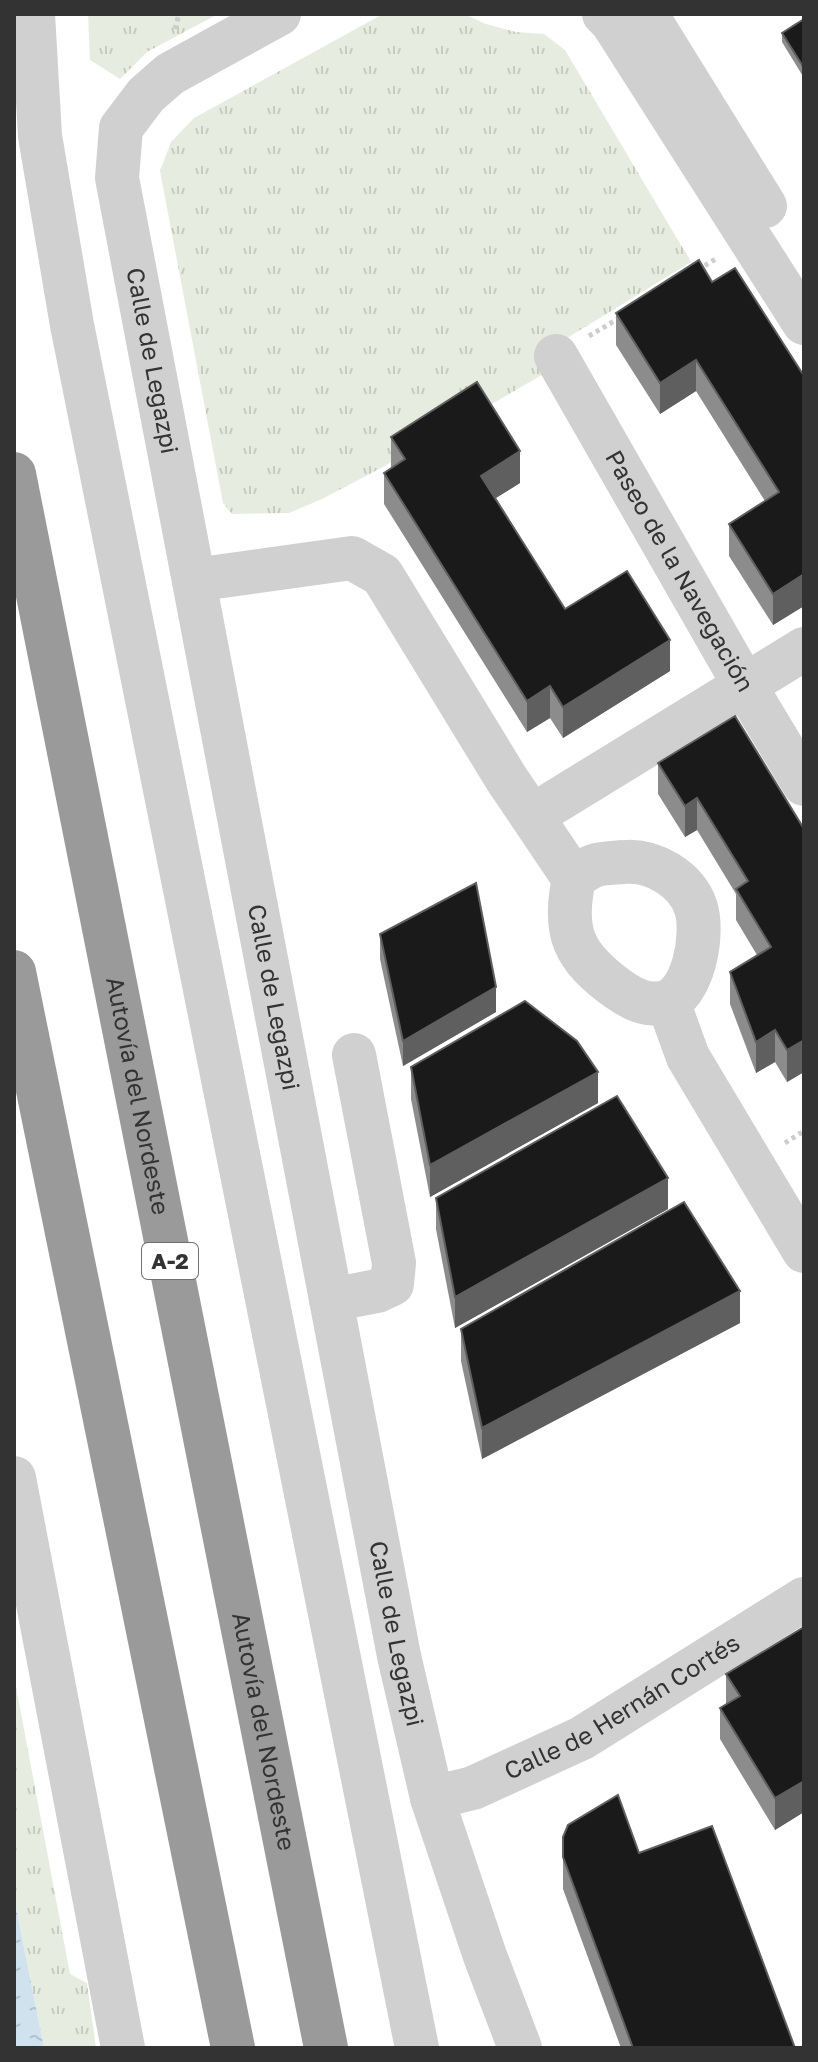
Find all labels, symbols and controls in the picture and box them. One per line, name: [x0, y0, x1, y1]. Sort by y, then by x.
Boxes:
street label: Calle de Legazpi: [121, 265, 185, 456]
street label: Paseo de la Navegación: [600, 445, 761, 696]
street label: Calle de Legazpi: [243, 902, 307, 1093]
street label: Autovía del Nordeste: [101, 974, 177, 1217]
road number: A-2: [142, 1243, 198, 1279]
street label: Calle de Legazpi: [364, 1538, 431, 1729]
street label: Autovía del Nordeste: [227, 1610, 303, 1853]
street label: Calle de Hernán Cortés: [499, 1627, 744, 1785]

